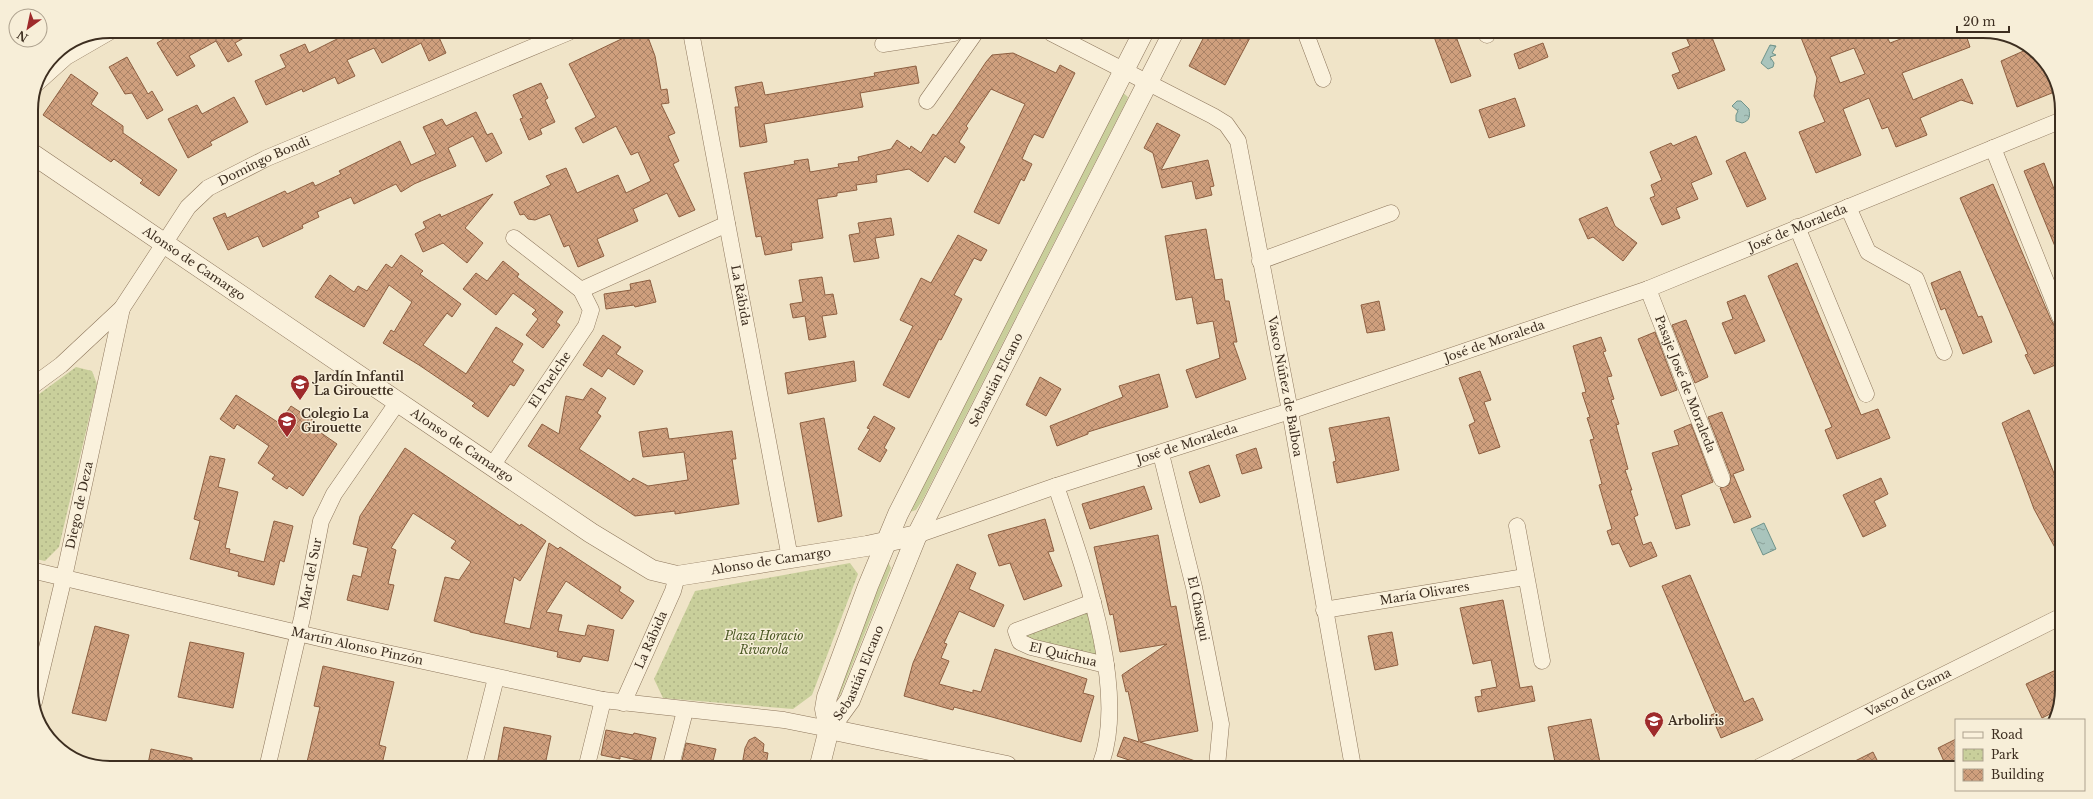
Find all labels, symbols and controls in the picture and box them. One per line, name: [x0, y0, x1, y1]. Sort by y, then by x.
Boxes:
north arrow: [8, 8, 48, 48]
scale bar: [1957, 8, 2009, 34]
text: 20 m: [1963, 14, 1995, 29]
text: N: [14, 27, 31, 45]
street label: Domingo Bondi: [215, 133, 312, 189]
street label: José de Moraleda: [1744, 201, 1849, 255]
street label: Alonso de Camargo: [139, 222, 249, 303]
street label: La Rábida: [728, 264, 754, 327]
street label: Pasaje José de Moraleda: [1652, 313, 1719, 455]
street label: Vasco Núñez de Balboa: [1265, 314, 1306, 458]
street label: José de Moraleda: [1440, 317, 1547, 366]
street label: Sebastián Elcano: [965, 330, 1026, 429]
street label: El Puelche: [525, 348, 574, 410]
place label: Jardín Infantil La Girouette: [311, 369, 405, 398]
school or university icon: Jardín Infantil La Girouette: [289, 373, 311, 401]
street label: Alonso de Camargo: [407, 404, 517, 485]
place label: Colegio La Girouette: [301, 406, 369, 435]
school or university icon: Colegio La Girouette: [276, 410, 298, 438]
street label: José de Moraleda: [1133, 420, 1240, 467]
street label: Diego de Deza: [62, 460, 96, 550]
street label: Mar del Sur: [296, 536, 325, 611]
street label: Alonso de Camargo: [709, 544, 832, 578]
street label: El Chasqui: [1185, 574, 1212, 642]
street label: María Olivares: [1379, 578, 1470, 608]
street label: La Rábida: [631, 608, 670, 671]
street label: Sebastián Elcano: [830, 623, 887, 723]
street label: Martín Alonso Pinzón: [290, 624, 425, 668]
park label: Plaza Horacio Rivarola: [723, 628, 804, 657]
street label: El Quichua: [1028, 639, 1099, 670]
street label: Vasco de Gama: [1862, 664, 1954, 720]
school or university icon: Arboliris: [1643, 710, 1665, 738]
place label: Arboliris: [1667, 713, 1725, 728]
legend: [1955, 719, 2085, 791]
text: Road: [1991, 727, 2023, 742]
text: Park: [1991, 747, 2019, 762]
text: Building: [1991, 767, 2045, 782]

